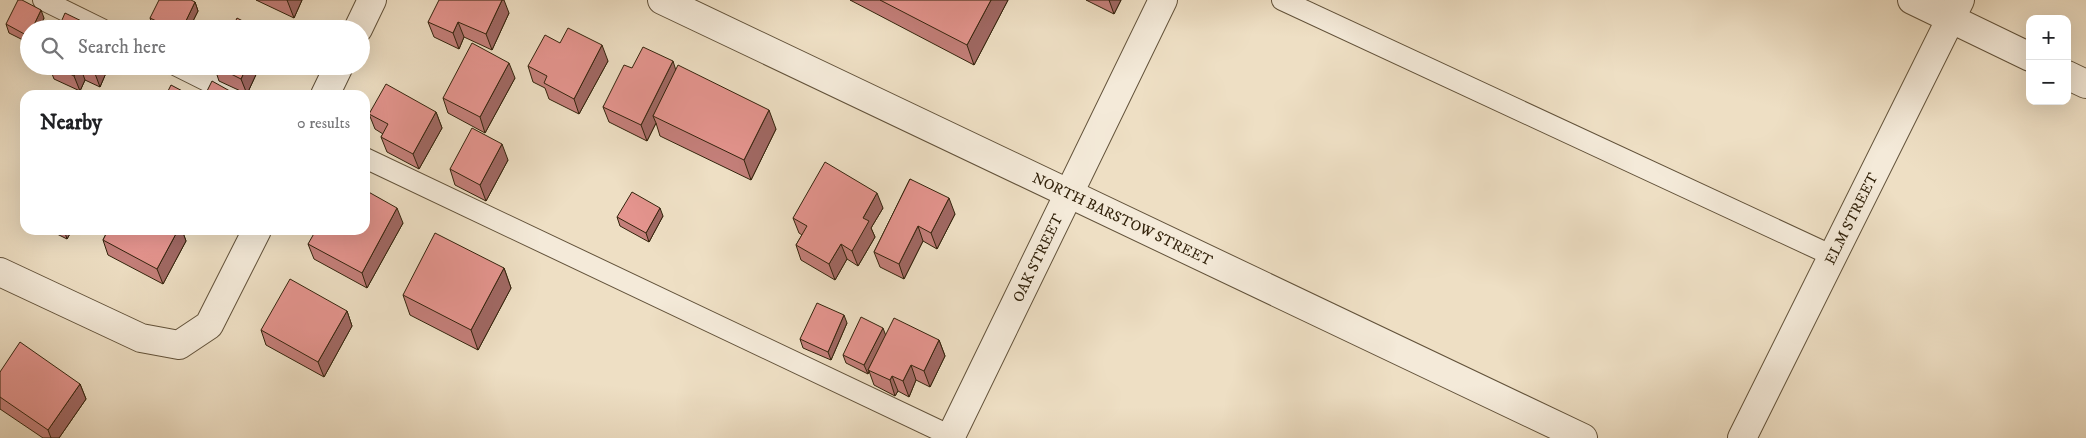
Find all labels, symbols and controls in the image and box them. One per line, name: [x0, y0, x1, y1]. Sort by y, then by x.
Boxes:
map controls: [2026, 15, 2071, 105]
button: +: [2026, 15, 2071, 60]
search box: [20, 20, 370, 75]
icon: search: [38, 34, 66, 62]
text: Search here: [78, 36, 166, 59]
button: −: [2026, 60, 2071, 105]
text: Nearby: [40, 110, 102, 136]
text: 0 results: [297, 113, 350, 133]
street label: NORTH BARSTOW STREET: [1029, 168, 1216, 270]
street label: ELM STREET: [1820, 169, 1882, 268]
street label: OAK STREET: [1008, 210, 1067, 305]

